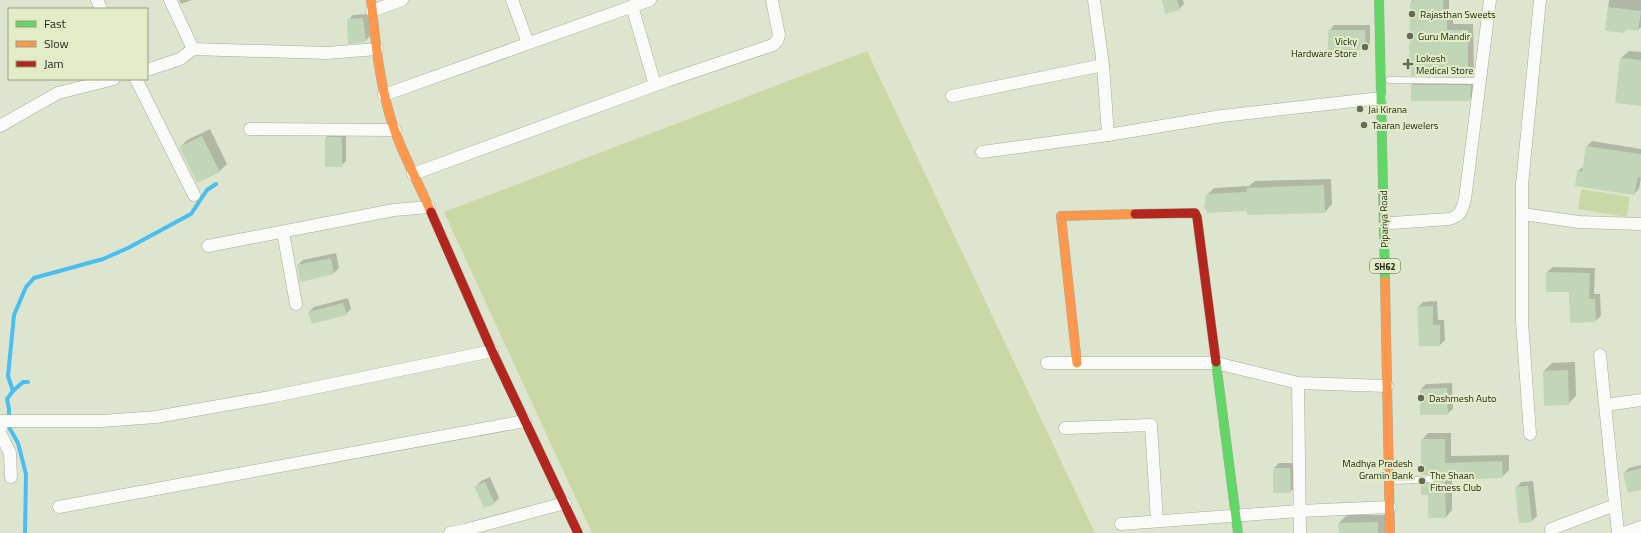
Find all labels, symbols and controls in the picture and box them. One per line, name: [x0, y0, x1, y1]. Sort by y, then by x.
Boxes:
place label: Rajasthan Sweets: [1420, 7, 1496, 22]
legend: [8, 8, 148, 80]
marker: Rajasthan Sweets: [1407, 9, 1417, 19]
text: Fast: [44, 14, 67, 33]
place label: Guru Mandir: [1418, 29, 1471, 44]
marker: Guru Mandir: [1405, 31, 1415, 41]
text: Slow: [44, 34, 69, 53]
place label: Vicky Hardware Store: [1291, 34, 1357, 61]
marker: Vicky Hardware Store: [1360, 42, 1370, 52]
place label: Lokesh Medical Store: [1416, 51, 1473, 78]
text: Jam: [44, 54, 64, 73]
marker: Lokesh Medical Store: [1403, 59, 1413, 69]
place label: Jai Kirana: [1368, 102, 1407, 117]
marker: Jai Kirana: [1355, 104, 1365, 114]
place label: Taaran Jewelers: [1372, 118, 1439, 133]
marker: Taaran Jewelers: [1359, 120, 1369, 130]
street label: Pipariya Road: [1376, 190, 1392, 248]
road number: SH62: [1370, 259, 1400, 273]
place label: Dashmesh Auto: [1429, 391, 1496, 406]
marker: Dashmesh Auto: [1416, 393, 1426, 403]
place label: Madhya Pradesh Gramin Bank: [1342, 456, 1413, 483]
marker: Madhya Pradesh Gramin Bank: [1416, 464, 1426, 474]
place label: The Shaan Fitness Club: [1430, 468, 1481, 495]
marker: The Shaan Fitness Club: [1417, 476, 1427, 486]

